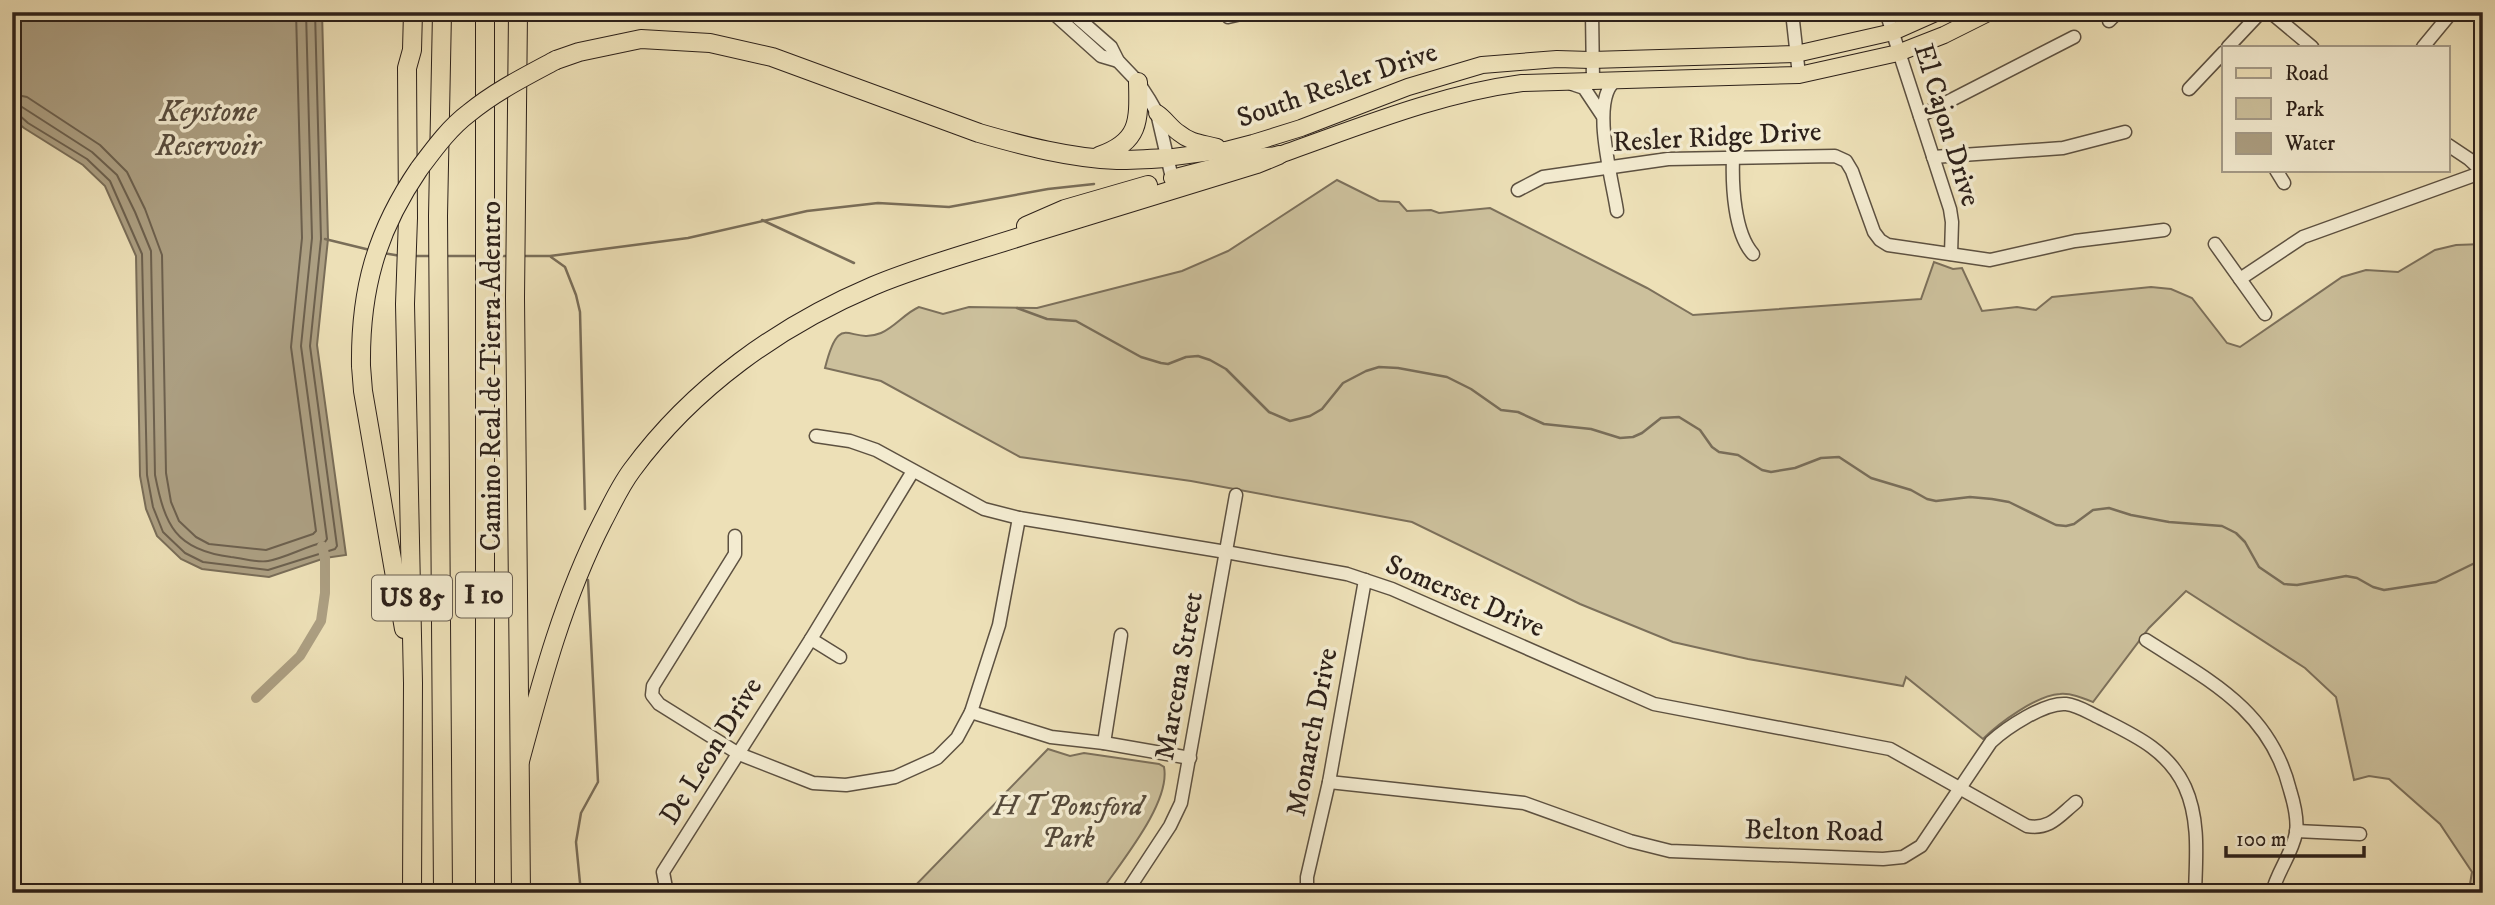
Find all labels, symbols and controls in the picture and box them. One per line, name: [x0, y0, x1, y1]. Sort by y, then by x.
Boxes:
street label: South Resler Drive: [1232, 34, 1442, 136]
street label: El Cajon Drive: [1906, 40, 1988, 210]
legend: [2222, 46, 2450, 172]
text: Road: [2285, 61, 2329, 87]
water label: Keystone Reservoir: [155, 94, 263, 165]
text: Park: [2285, 97, 2325, 123]
street label: Resler Ridge Drive: [1612, 114, 1822, 160]
text: Water: [2284, 131, 2335, 157]
street label: Camino Real de Tierra Adentro: [474, 201, 509, 551]
street label: Somerset Drive: [1380, 547, 1550, 645]
road number: I 10: [456, 572, 512, 618]
road number: US 85: [372, 576, 452, 620]
street label: Marcena Street: [1147, 589, 1211, 763]
street label: Monarch Drive: [1279, 645, 1345, 819]
street label: De Leon Drive: [652, 671, 770, 831]
park label: H T Ponsford Park: [992, 789, 1147, 856]
street label: Belton Road: [1744, 812, 1884, 850]
scale bar: [2226, 814, 2364, 858]
text: 100 m: [2236, 827, 2287, 853]

